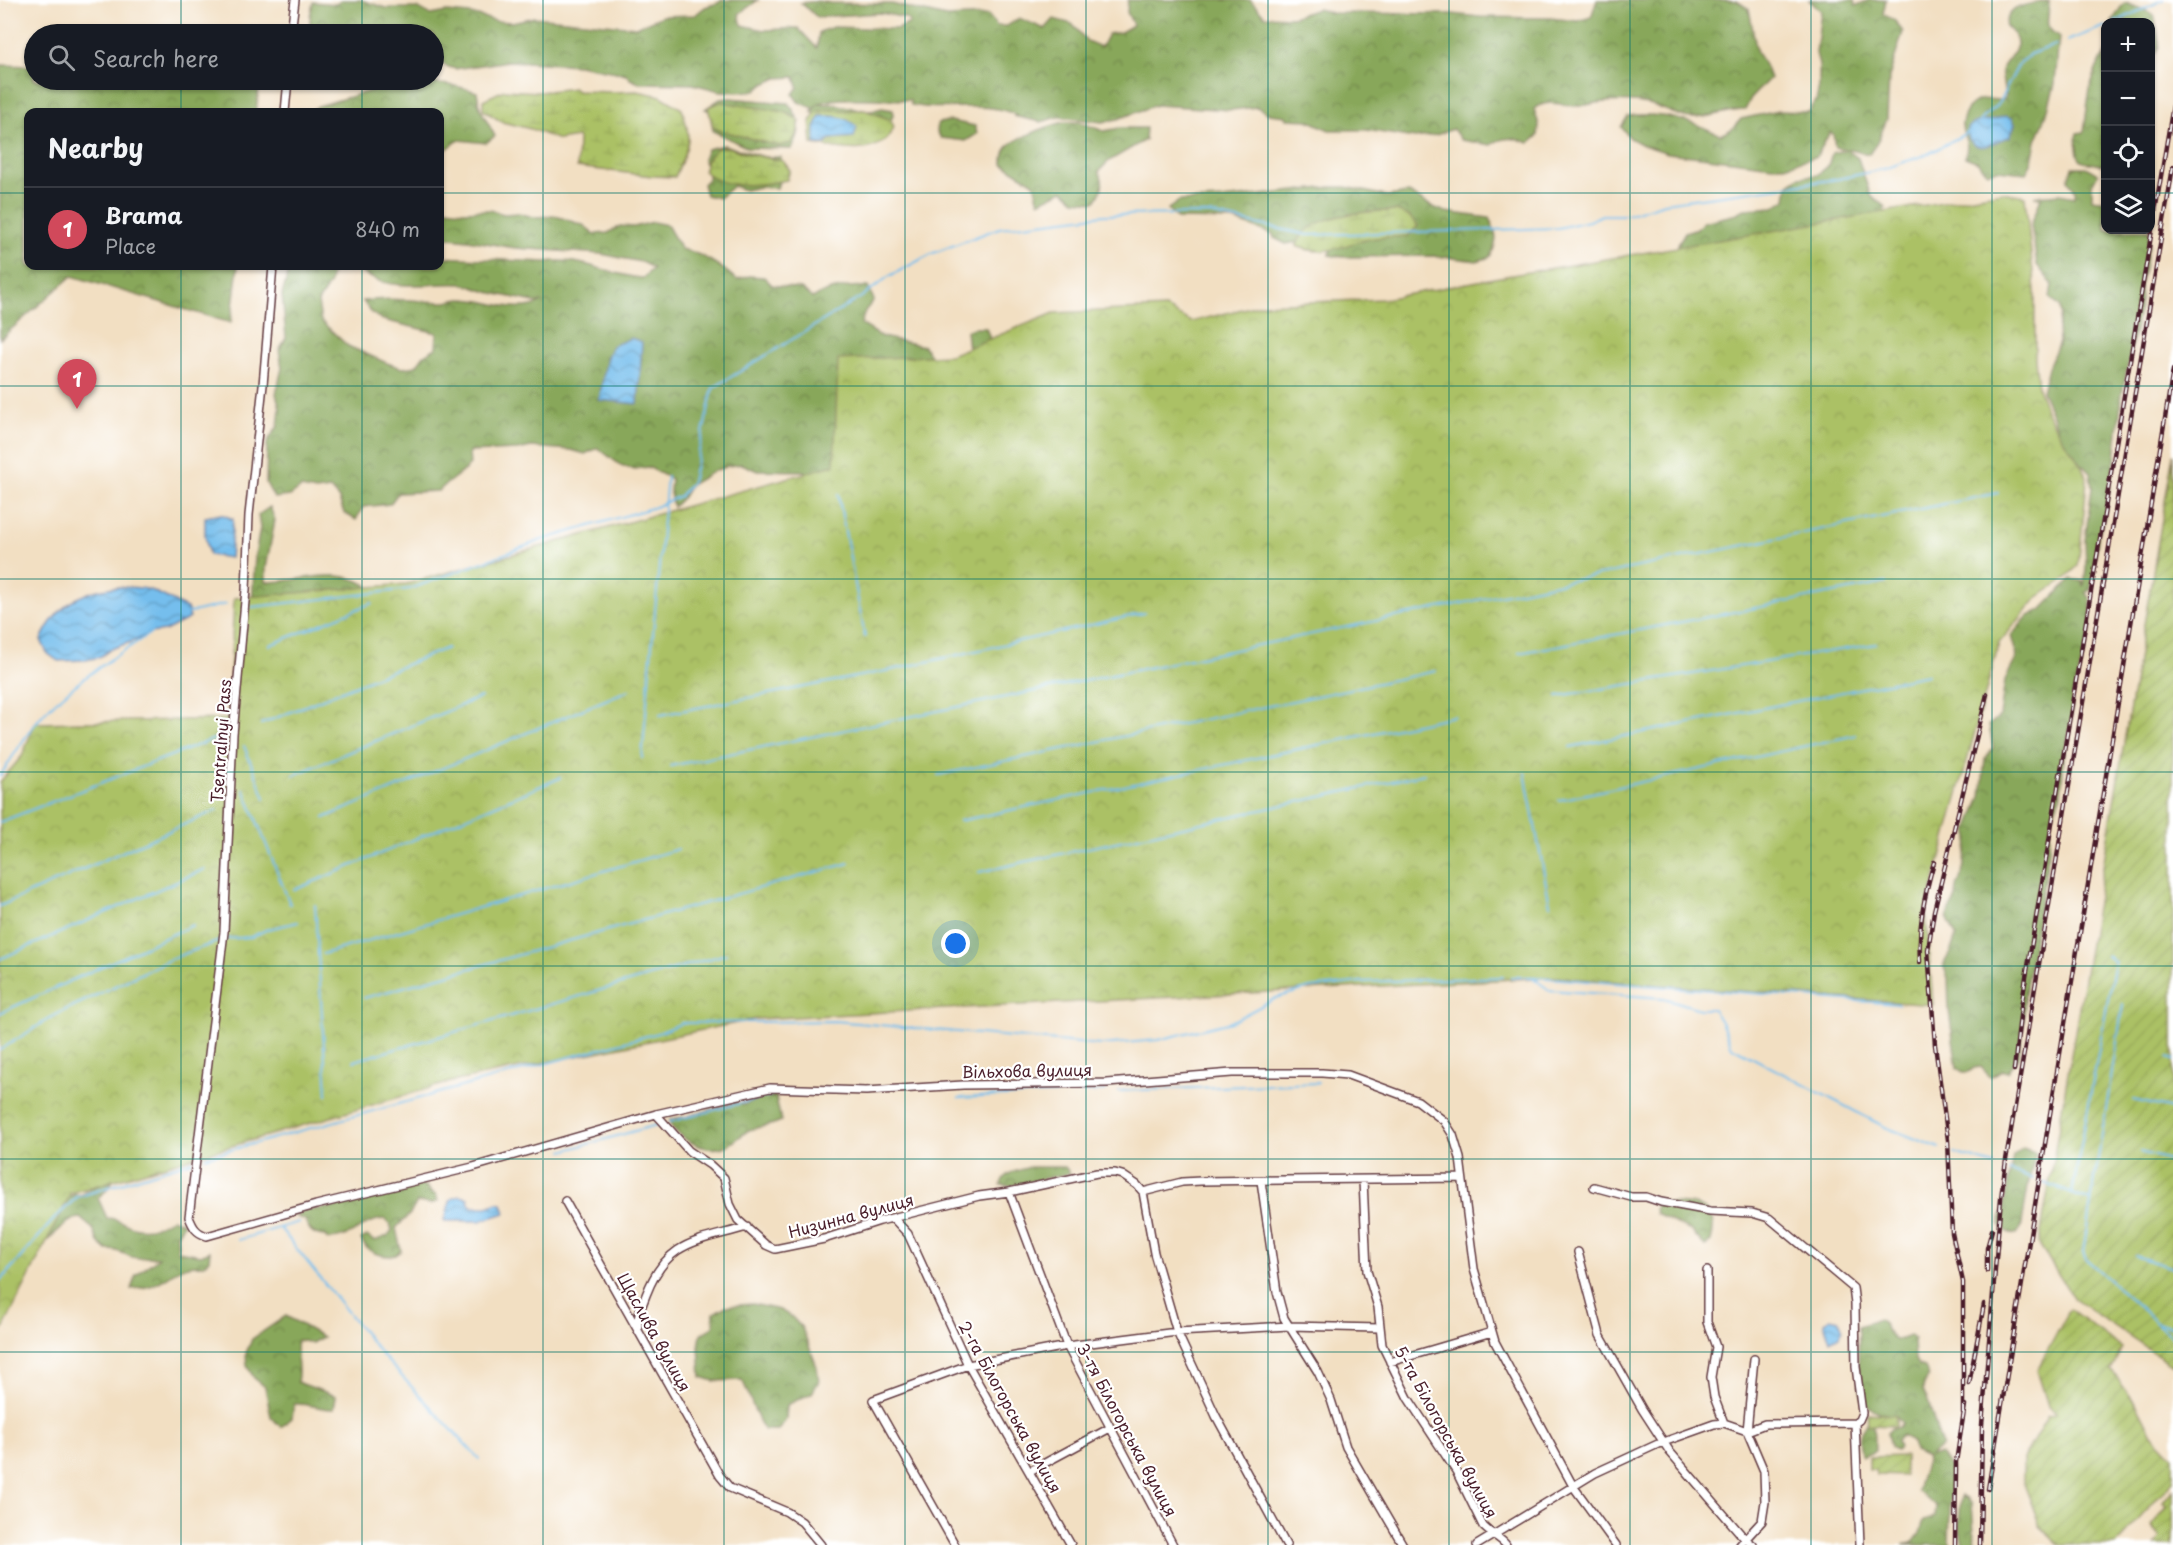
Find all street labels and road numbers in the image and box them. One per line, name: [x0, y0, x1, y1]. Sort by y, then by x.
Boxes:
street label: Tsentralnyi Pass: [204, 678, 236, 803]
street label: Вільхова вулиця: [962, 1057, 1092, 1083]
street label: Низинна вулиця: [785, 1187, 916, 1243]
street label: Щаслива вулиця: [612, 1267, 698, 1396]
street label: 2-га Білогорська вулиця: [953, 1316, 1068, 1497]
street label: 3-тя Білогорська вулиця: [1072, 1339, 1184, 1520]
street label: 5-та Білогорська вулиця: [1390, 1341, 1504, 1522]

